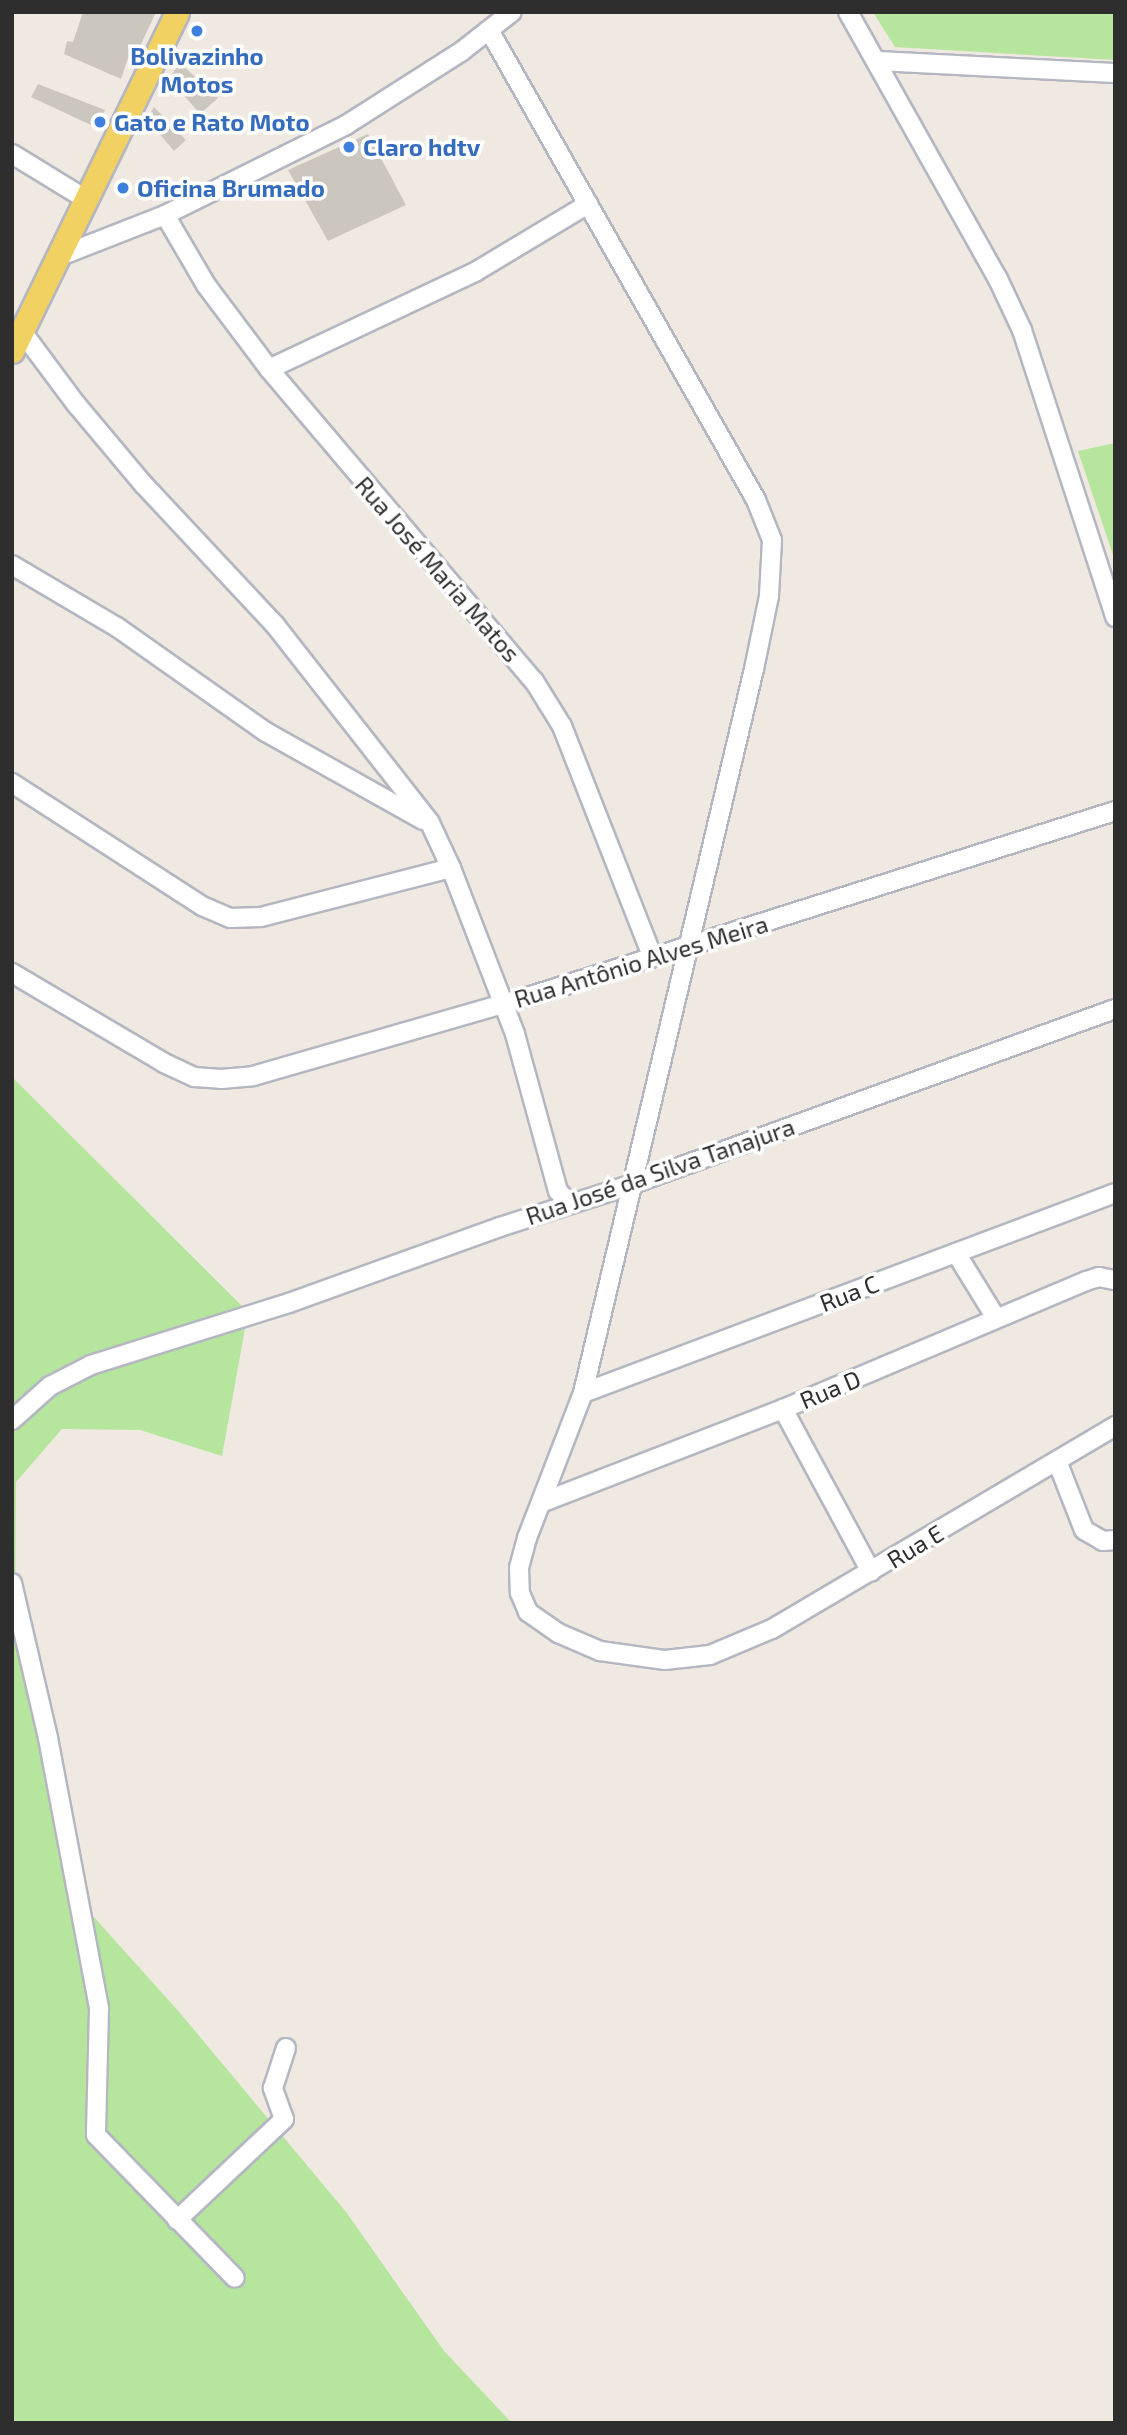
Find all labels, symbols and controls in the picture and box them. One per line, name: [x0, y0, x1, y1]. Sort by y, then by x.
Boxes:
marker: Bolivazinho Motos: [189, 23, 205, 39]
place label: Bolivazinho Motos: [130, 42, 264, 98]
place label: Gato e Rato Moto: [114, 108, 310, 136]
marker: Gato e Rato Moto: [92, 114, 108, 130]
place label: Claro hdtv: [363, 133, 480, 161]
marker: Claro hdtv: [341, 139, 357, 155]
place label: Oficina Brumado: [137, 174, 325, 202]
marker: Oficina Brumado: [115, 180, 131, 196]
street label: Rua José Maria Matos: [349, 470, 527, 668]
street label: Rua Antônio Alves Meira: [510, 909, 772, 1013]
street label: Rua José da Silva Tanajura: [521, 1111, 799, 1231]
street label: Rua C: [815, 1269, 883, 1317]
street label: Rua D: [795, 1363, 865, 1415]
street label: Rua E: [882, 1518, 948, 1574]

